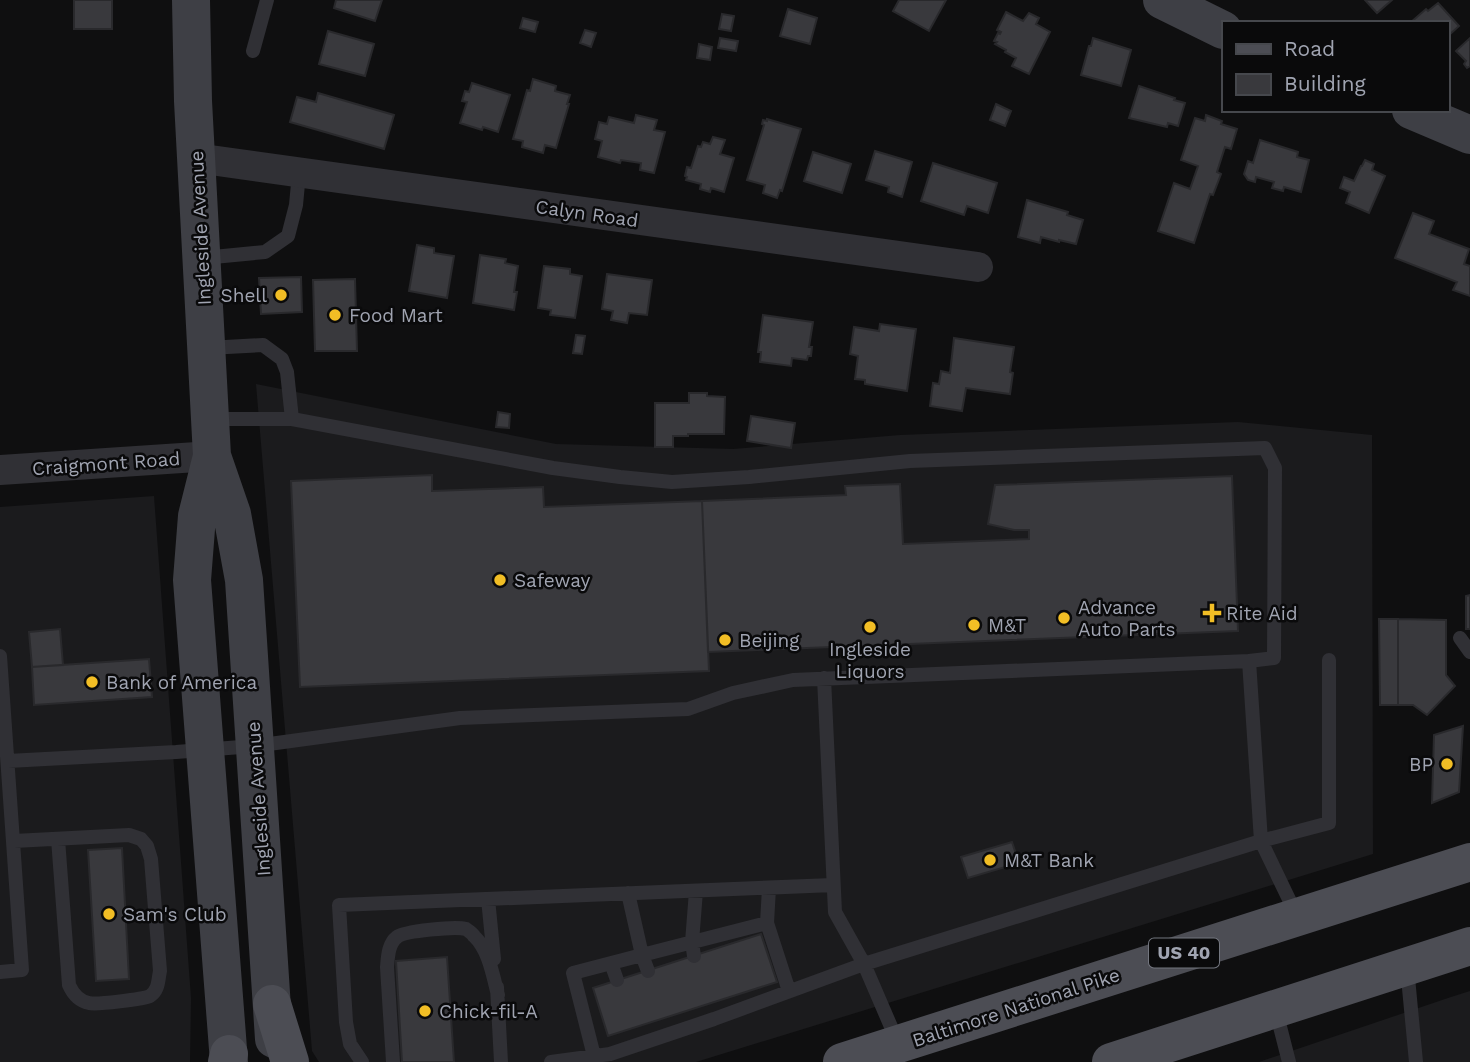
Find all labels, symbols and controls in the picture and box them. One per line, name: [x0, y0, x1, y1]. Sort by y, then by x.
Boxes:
legend: [1222, 21, 1449, 112]
text: Road: [1284, 36, 1335, 61]
text: Building: [1284, 71, 1366, 96]
street label: Ingleside Avenue: [185, 150, 216, 306]
street label: Calyn Road: [534, 195, 640, 232]
place label: Shell: [220, 284, 267, 307]
marker: Shell: [273, 287, 289, 303]
place label: Food Mart: [349, 304, 443, 327]
marker: Food Mart: [327, 307, 343, 323]
street label: Craigmont Road: [31, 447, 181, 480]
place label: Safeway: [514, 569, 590, 592]
marker: Safeway: [492, 572, 508, 588]
place label: Advance Auto Parts: [1078, 596, 1175, 641]
place label: Rite Aid: [1226, 602, 1298, 625]
marker: Rite Aid: [1204, 605, 1220, 621]
marker: Advance Auto Parts: [1056, 610, 1072, 626]
place label: M&T: [988, 614, 1026, 637]
marker: M&T: [966, 617, 982, 633]
marker: Ingleside Liquors: [862, 619, 878, 635]
place label: Beijing: [739, 629, 800, 652]
marker: Beijing: [717, 632, 733, 648]
place label: Ingleside Liquors: [829, 638, 911, 683]
place label: Bank of America: [106, 671, 257, 694]
marker: Bank of America: [84, 674, 100, 690]
street label: Ingleside Avenue: [242, 721, 275, 877]
place label: BP: [1409, 753, 1433, 776]
marker: BP: [1439, 756, 1455, 772]
place label: M&T Bank: [1004, 849, 1094, 872]
marker: M&T Bank: [982, 852, 998, 868]
place label: Sam's Club: [123, 903, 227, 926]
marker: Sam's Club: [101, 906, 117, 922]
road number: US 40: [1149, 938, 1219, 968]
street label: Baltimore National Pike: [910, 963, 1123, 1052]
place label: Chick-fil-A: [439, 1000, 538, 1023]
marker: Chick-fil-A: [417, 1003, 433, 1019]

